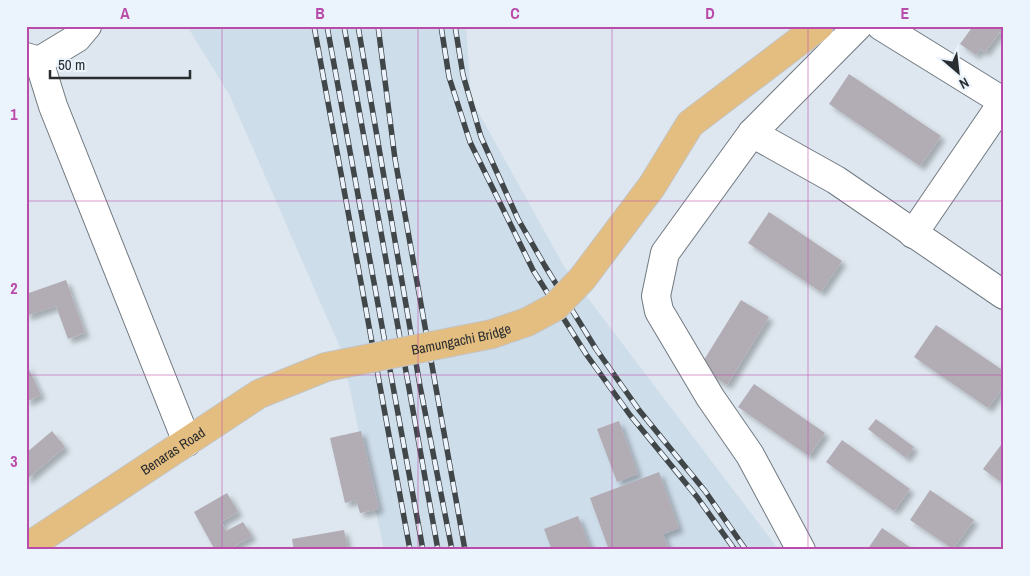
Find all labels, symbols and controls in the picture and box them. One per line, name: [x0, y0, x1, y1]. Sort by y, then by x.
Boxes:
text: A: [120, 2, 130, 24]
text: B: [315, 2, 325, 24]
text: C: [510, 2, 520, 24]
text: D: [705, 2, 715, 24]
text: E: [901, 2, 910, 24]
scale bar: [50, 48, 190, 80]
north arrow: [932, 48, 982, 98]
text: 50 m: [58, 54, 85, 75]
text: N: [956, 74, 972, 93]
text: 1: [10, 103, 18, 125]
text: 2: [10, 277, 18, 299]
street label: Bamungachi Bridge: [410, 319, 513, 359]
street label: Benaras Road: [137, 423, 208, 479]
text: 3: [10, 450, 18, 472]

